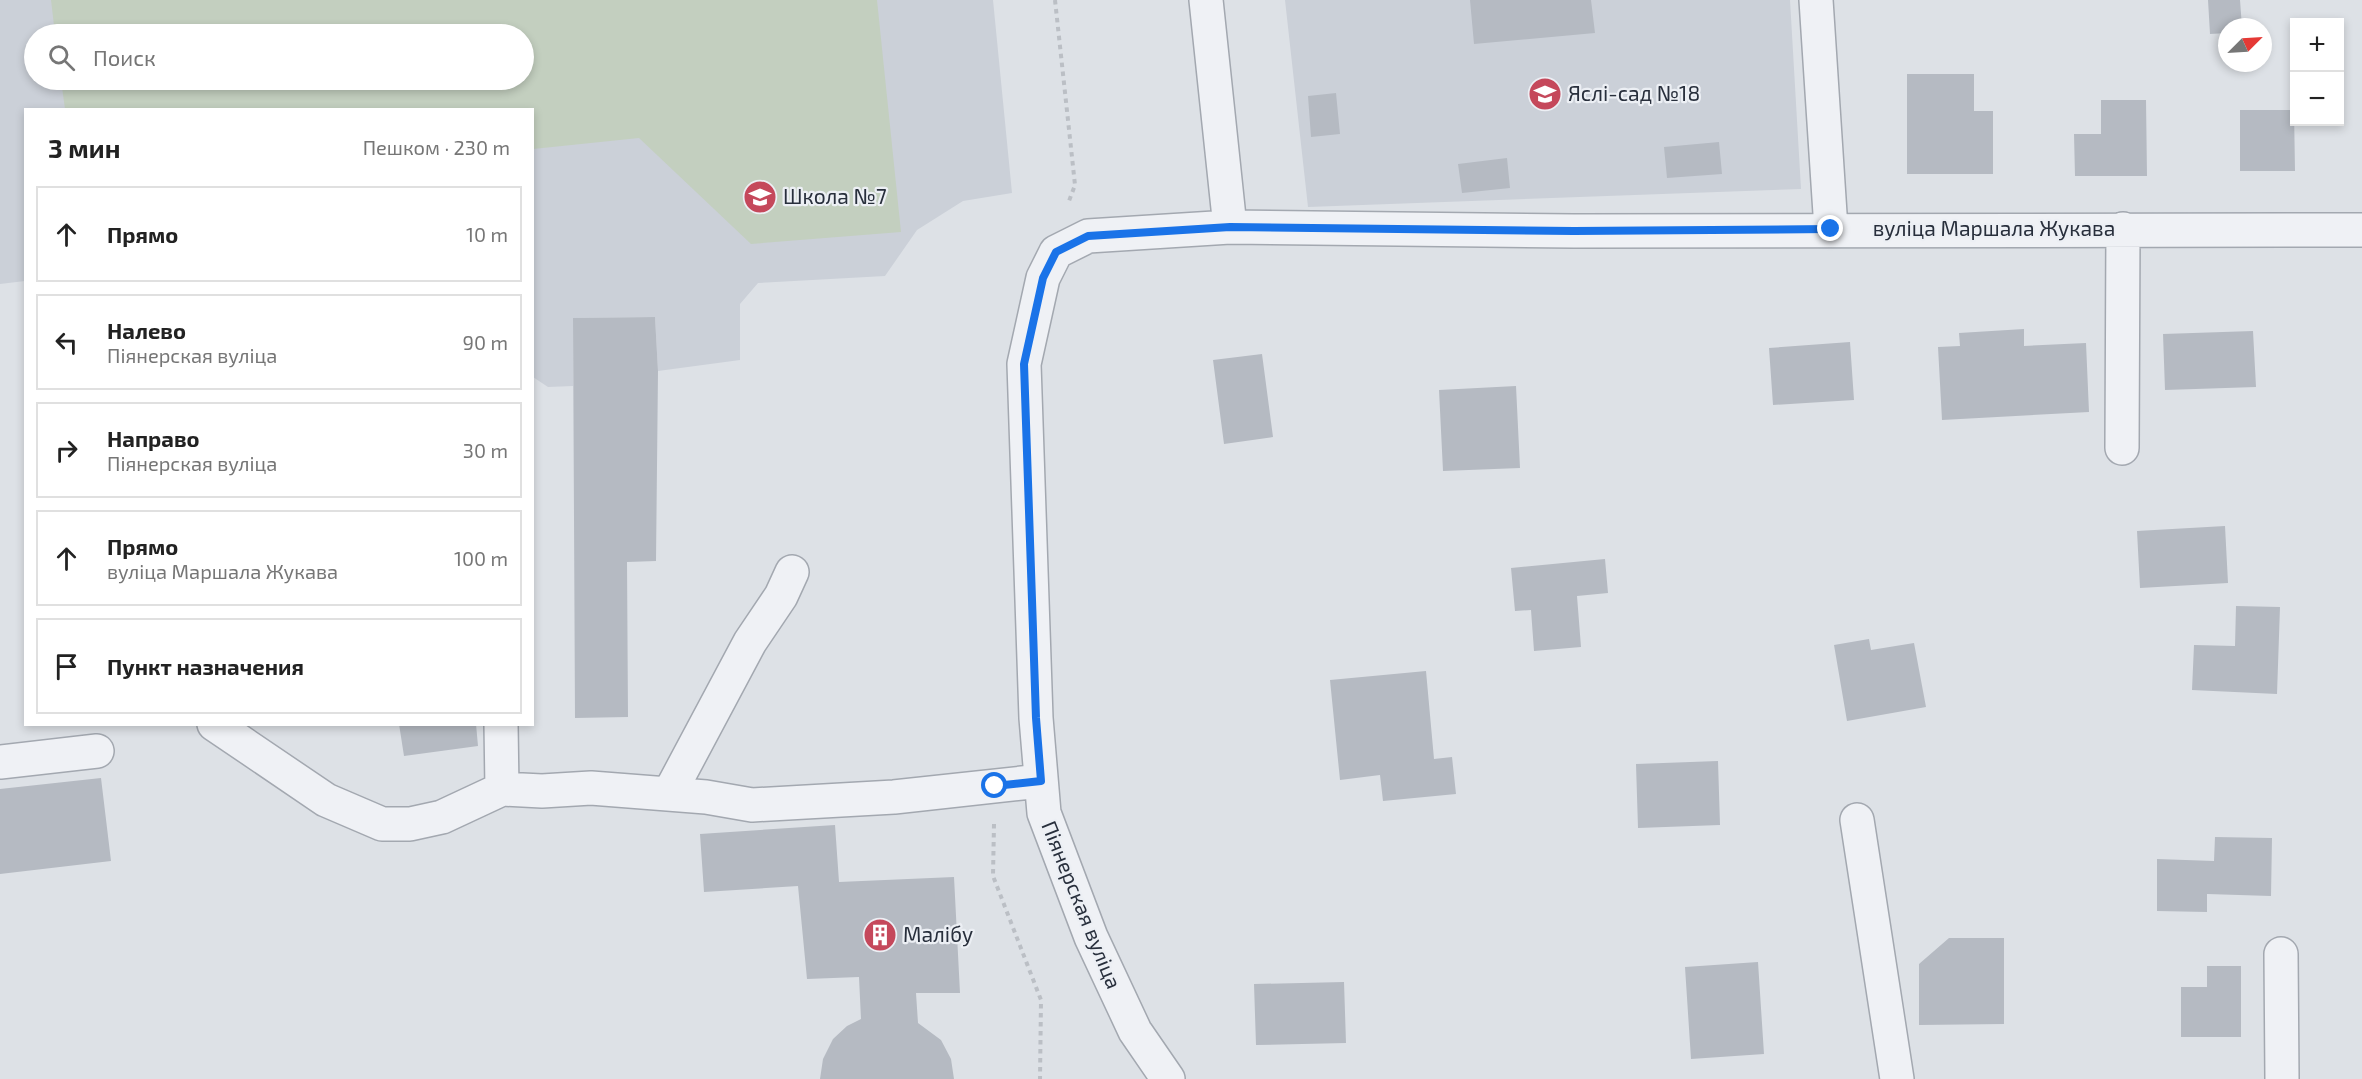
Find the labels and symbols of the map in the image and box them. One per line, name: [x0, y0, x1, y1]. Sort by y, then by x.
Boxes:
north arrow: [2218, 18, 2272, 72]
school or university icon: Яслі-сад №18: [1527, 76, 1563, 112]
place label: Яслі-сад №18: [1568, 80, 1700, 105]
school or university icon: Школа №7: [742, 179, 778, 215]
place label: Школа №7: [783, 183, 887, 208]
route end: [1817, 215, 1843, 241]
street label: вуліца Маршала Жукава: [1873, 215, 2115, 241]
route start: [981, 772, 1007, 798]
street label: Піянерская вуліца: [1036, 817, 1127, 992]
building icon: Малібу: [862, 917, 898, 953]
place label: Малібу: [903, 921, 973, 947]

